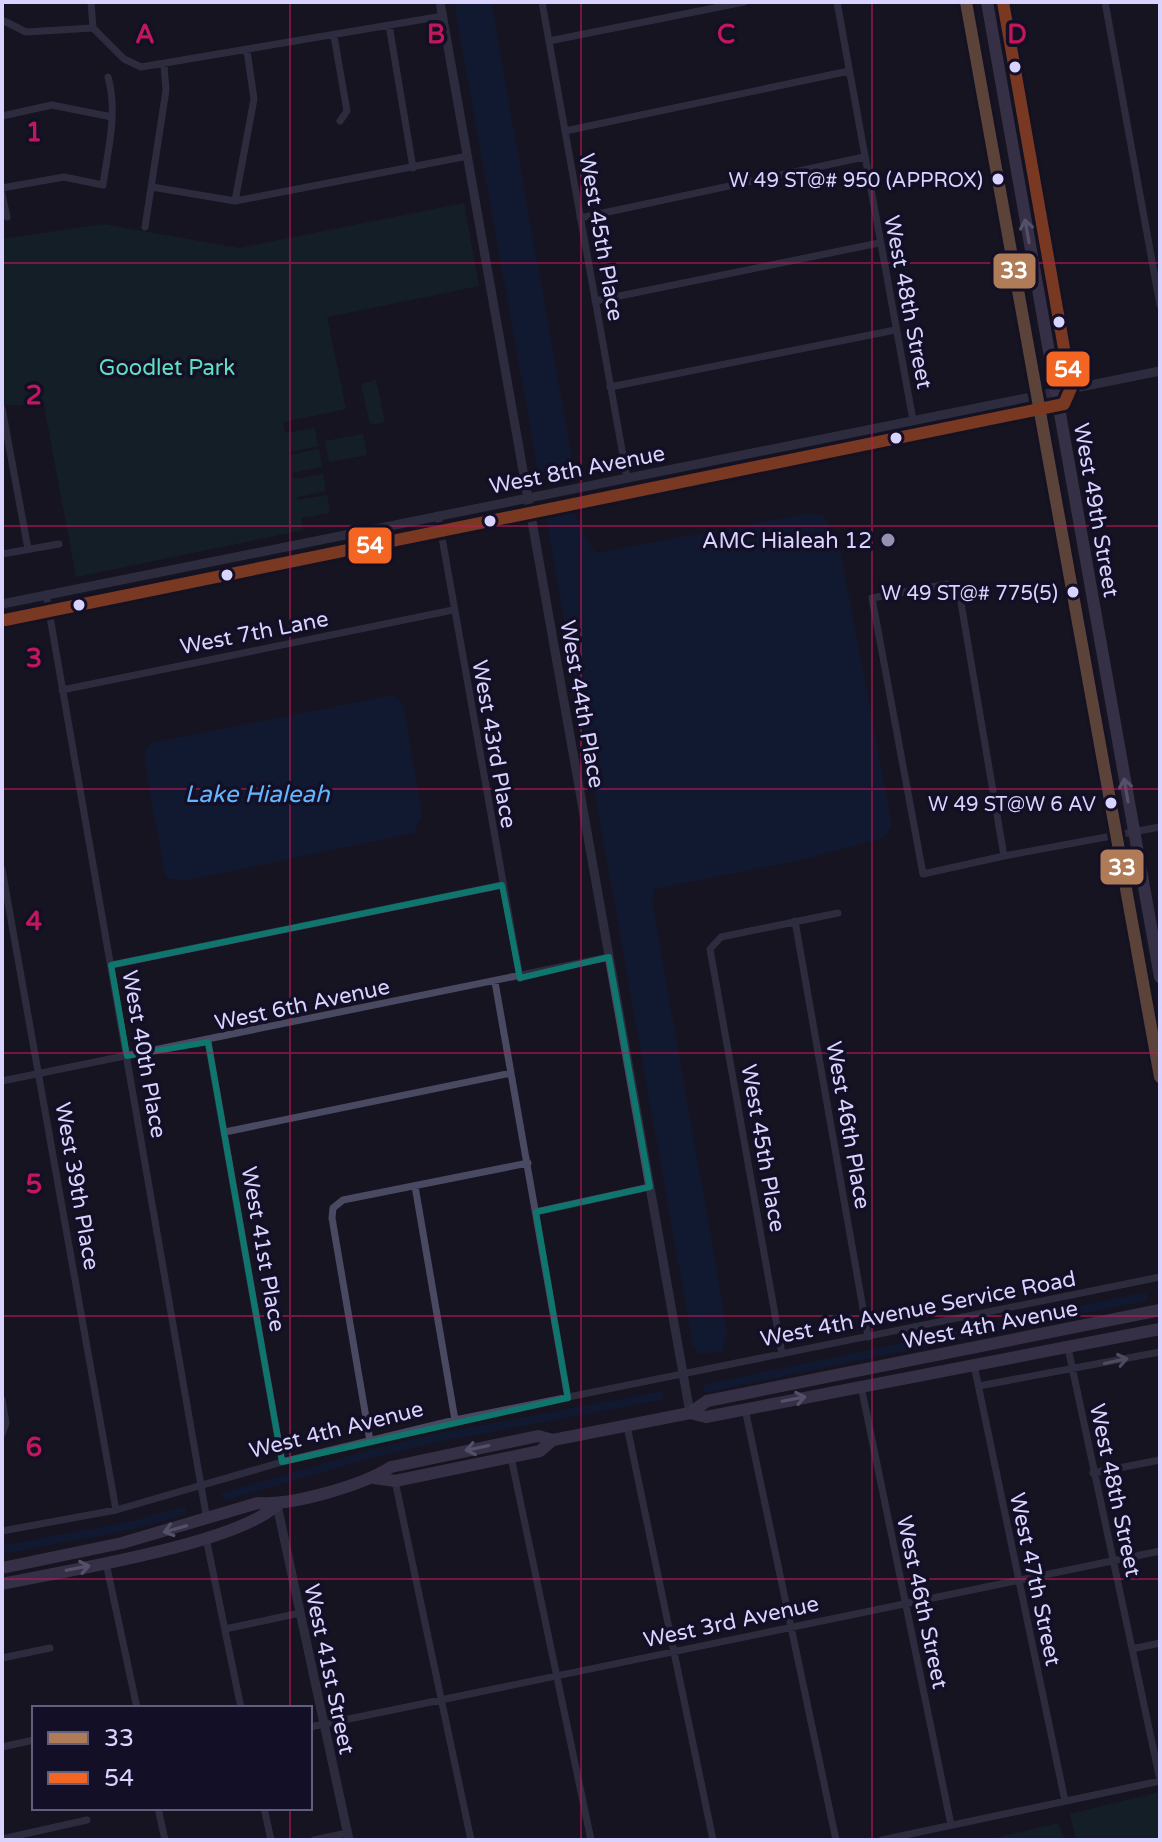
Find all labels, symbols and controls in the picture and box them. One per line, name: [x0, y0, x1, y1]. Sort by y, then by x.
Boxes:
text: A: [135, 19, 155, 50]
text: B: [427, 19, 445, 50]
text: C: [717, 19, 735, 50]
text: D: [1007, 19, 1027, 50]
unlabelled marker: [1007, 59, 1023, 75]
text: 1: [26, 117, 42, 148]
street label: West 45th Place: [573, 151, 629, 323]
place label: W 49 ST@# 950 (APPROX): [728, 169, 983, 193]
marker: W 49 ST@# 950 (APPROX): [990, 171, 1006, 187]
street label: West 48th Street: [878, 213, 938, 391]
one-way arrow: [1019, 219, 1034, 245]
line badge: 33: [992, 252, 1037, 290]
text: 33: [1000, 258, 1028, 284]
unlabelled marker: [1051, 314, 1067, 330]
line badge: 54: [1045, 350, 1091, 388]
park label: Goodlet Park: [99, 355, 235, 381]
text: 54: [1054, 357, 1082, 383]
text: 2: [26, 380, 42, 411]
street label: West 49th Street: [1068, 421, 1124, 599]
unlabelled marker: [888, 430, 904, 446]
street label: West 8th Avenue: [487, 440, 667, 500]
unlabelled marker: [482, 513, 498, 529]
line badge: 54: [347, 526, 393, 565]
place label: AMC Hialeah 12: [702, 528, 872, 554]
marker: AMC Hialeah 12: [879, 531, 897, 549]
text: 54: [356, 533, 384, 559]
unlabelled marker: [219, 567, 235, 583]
place label: W 49 ST@# 775(5): [881, 582, 1058, 606]
marker: W 49 ST@# 775(5): [1065, 584, 1081, 600]
unlabelled marker: [71, 597, 87, 613]
street label: West 7th Lane: [178, 606, 331, 660]
street label: West 44th Place: [554, 618, 610, 790]
text: 3: [26, 643, 42, 674]
street label: West 43rd Place: [466, 658, 522, 830]
one-way arrow: [1118, 777, 1133, 803]
water label: Lake Hialeah: [184, 780, 331, 809]
place label: W 49 ST@W 6 AV: [928, 793, 1096, 817]
marker: W 49 ST@W 6 AV: [1103, 795, 1119, 811]
line badge: 33: [1099, 848, 1145, 886]
text: 33: [1108, 855, 1136, 881]
text: 4: [26, 906, 42, 937]
street label: West 40th Place: [116, 968, 172, 1140]
street label: West 6th Avenue: [212, 974, 392, 1036]
street label: West 46th Place: [820, 1039, 876, 1211]
street label: West 45th Place: [735, 1062, 791, 1234]
street label: West 39th Place: [49, 1100, 105, 1272]
street label: West 41st Place: [236, 1165, 290, 1334]
text: 5: [26, 1169, 42, 1200]
street label: West 4th Avenue Service Road: [758, 1264, 1078, 1352]
street label: West 4th Avenue: [900, 1294, 1080, 1354]
one-way arrow: [1103, 1353, 1129, 1368]
one-way arrow: [780, 1391, 806, 1406]
street label: West 4th Avenue: [247, 1396, 426, 1464]
street label: West 48th Street: [1084, 1401, 1146, 1579]
text: 6: [26, 1432, 42, 1463]
one-way arrow: [465, 1441, 490, 1456]
street label: West 47th Street: [1004, 1490, 1066, 1668]
street label: West 46th Street: [891, 1513, 953, 1691]
one-way arrow: [163, 1523, 188, 1537]
one-way arrow: [65, 1560, 91, 1575]
street label: West 41st Street: [298, 1582, 360, 1757]
street label: West 3rd Avenue: [641, 1591, 821, 1653]
legend: [32, 1706, 312, 1810]
text: 33: [104, 1724, 134, 1753]
text: 54: [104, 1764, 134, 1793]

